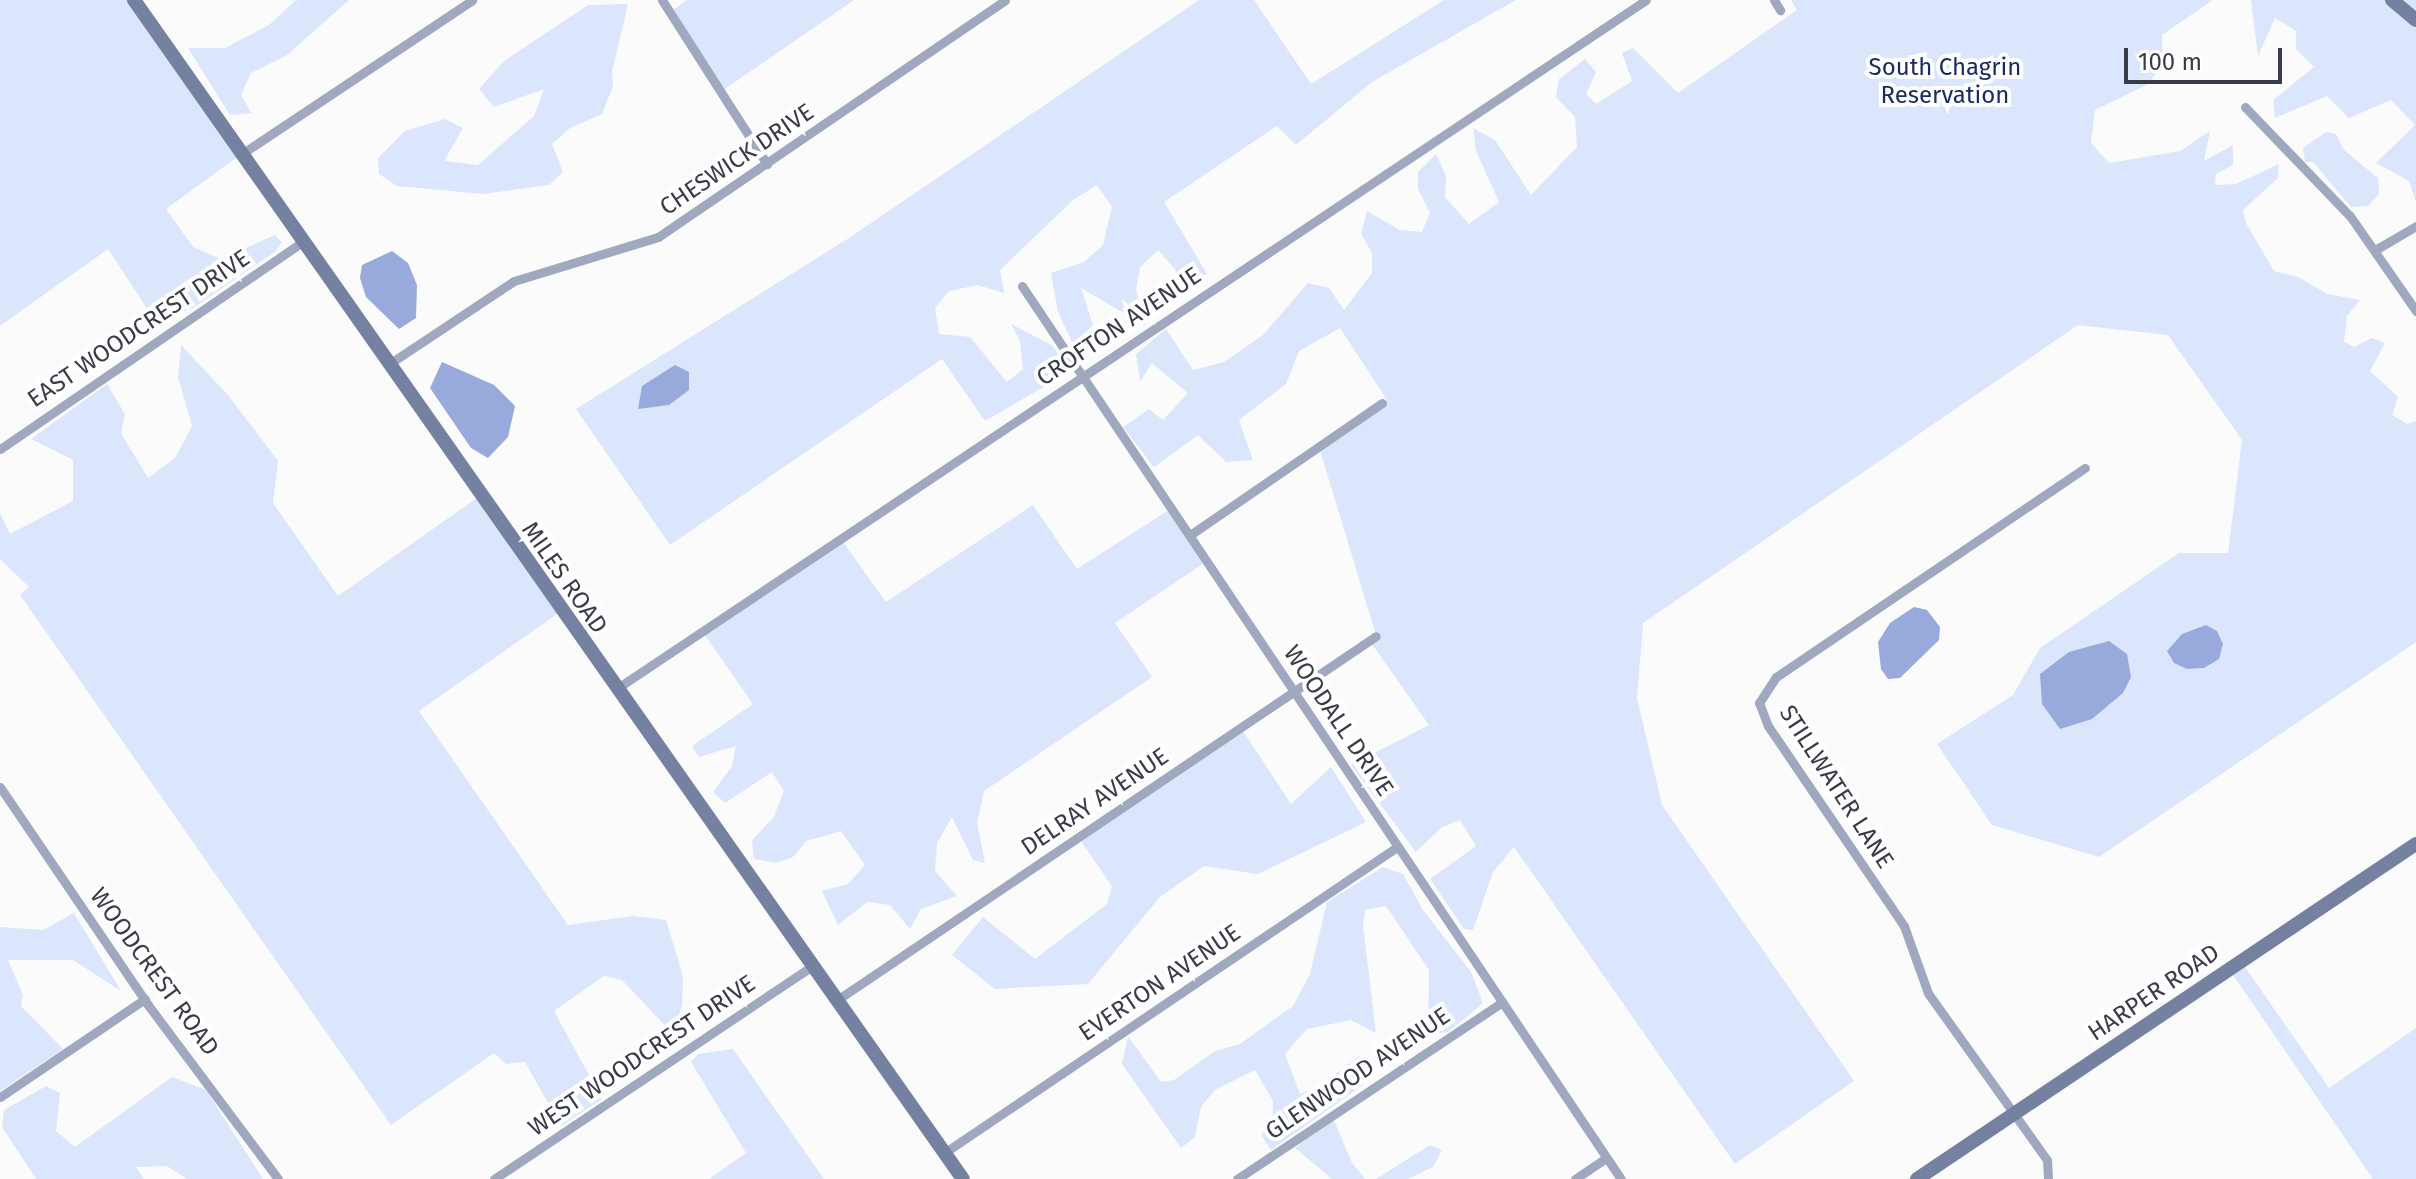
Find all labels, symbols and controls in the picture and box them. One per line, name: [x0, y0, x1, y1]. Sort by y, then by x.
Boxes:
scale bar: [2128, 32, 2286, 82]
text: 100 m: [2138, 48, 2202, 76]
park label: South Chagrin Reservation: [1869, 54, 2021, 110]
street label: CHESWICK DRIVE: [655, 98, 819, 222]
street label: EAST WOODCREST DRIVE: [23, 244, 255, 414]
street label: CROFTON AVENUE: [1031, 261, 1207, 393]
street label: MILES ROAD: [515, 517, 613, 639]
street label: WOODALL DRIVE: [1277, 640, 1399, 802]
street label: STILLWATER LANE: [1773, 700, 1899, 874]
street label: DELRAY AVENUE: [1016, 742, 1174, 862]
street label: WOODCREST ROAD: [83, 883, 225, 1061]
street label: EVERTON AVENUE: [1074, 918, 1246, 1048]
street label: HARPER ROAD: [2083, 939, 2225, 1047]
street label: WEST WOODCREST DRIVE: [523, 969, 761, 1143]
street label: GLENWOOD AVENUE: [1260, 1002, 1456, 1146]

